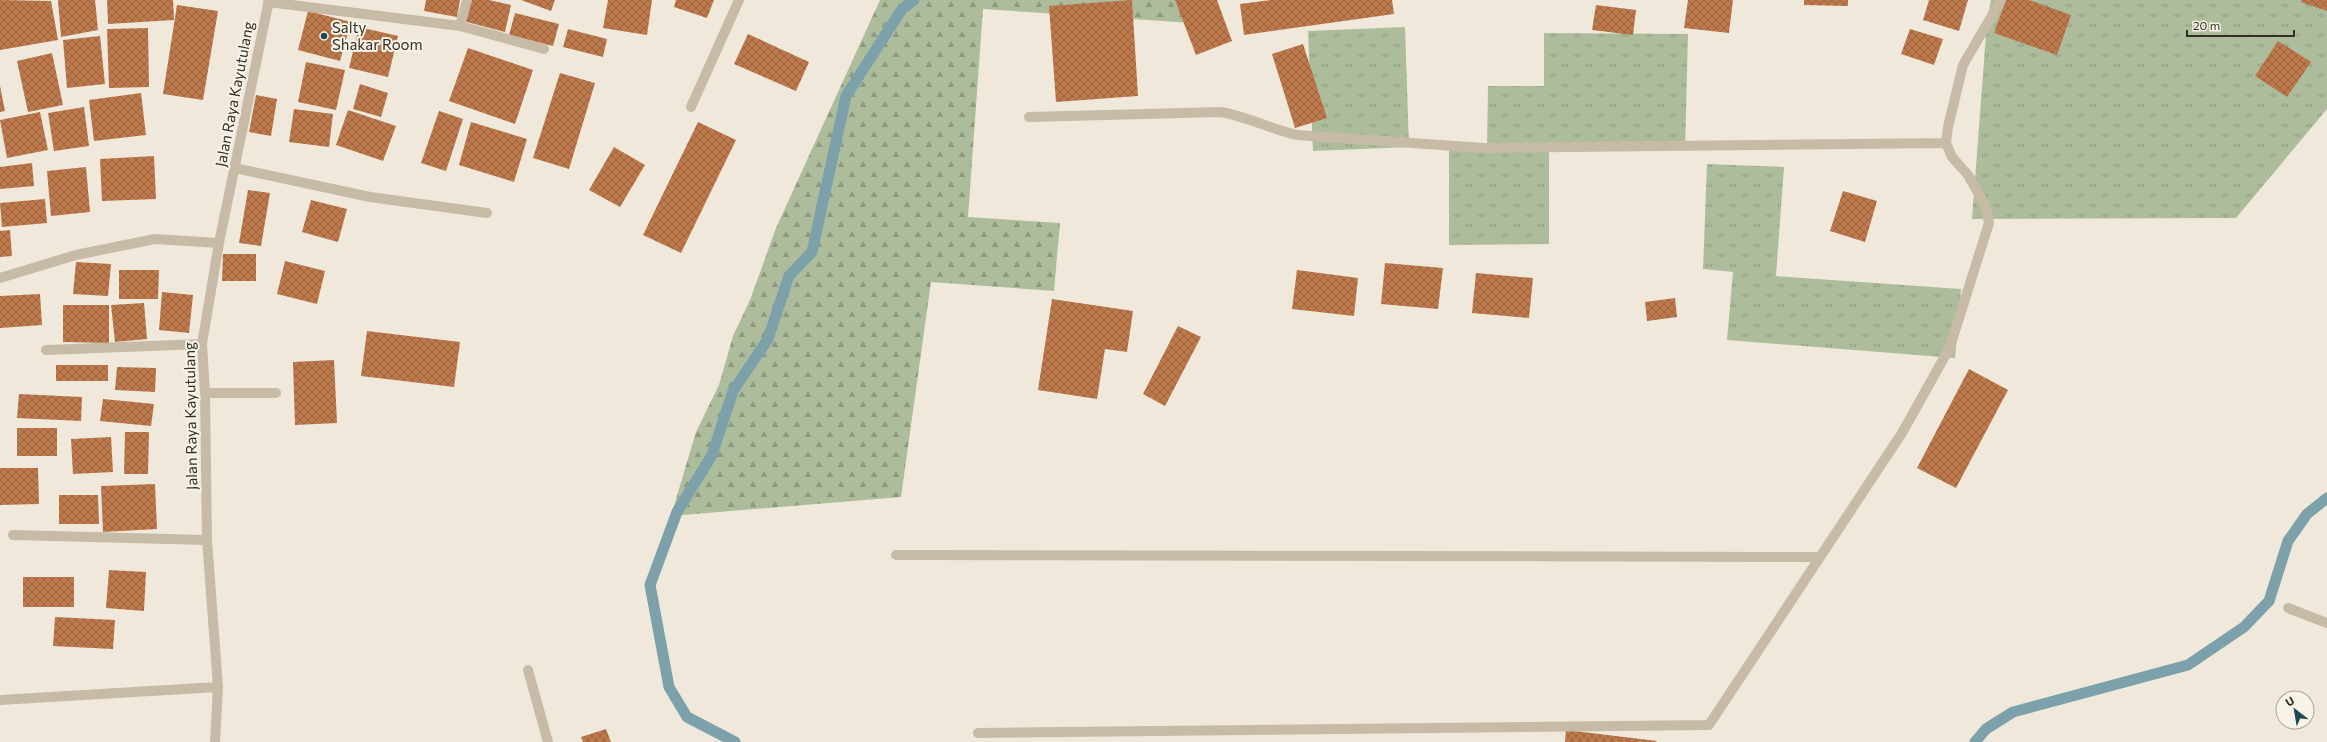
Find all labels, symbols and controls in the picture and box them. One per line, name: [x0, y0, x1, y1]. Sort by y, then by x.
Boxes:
scale bar: [2187, 12, 2294, 38]
place label: Salty Shakar Room: [332, 18, 423, 53]
text: 20 m: [2193, 18, 2220, 32]
street label: Jalan Raya Kayutulang: [211, 20, 257, 168]
marker: Salty Shakar Room: [319, 31, 329, 41]
street label: Jalan Raya Kayutulang: [180, 342, 200, 490]
north arrow: [2275, 690, 2315, 730]
text: U: [2283, 693, 2296, 709]

